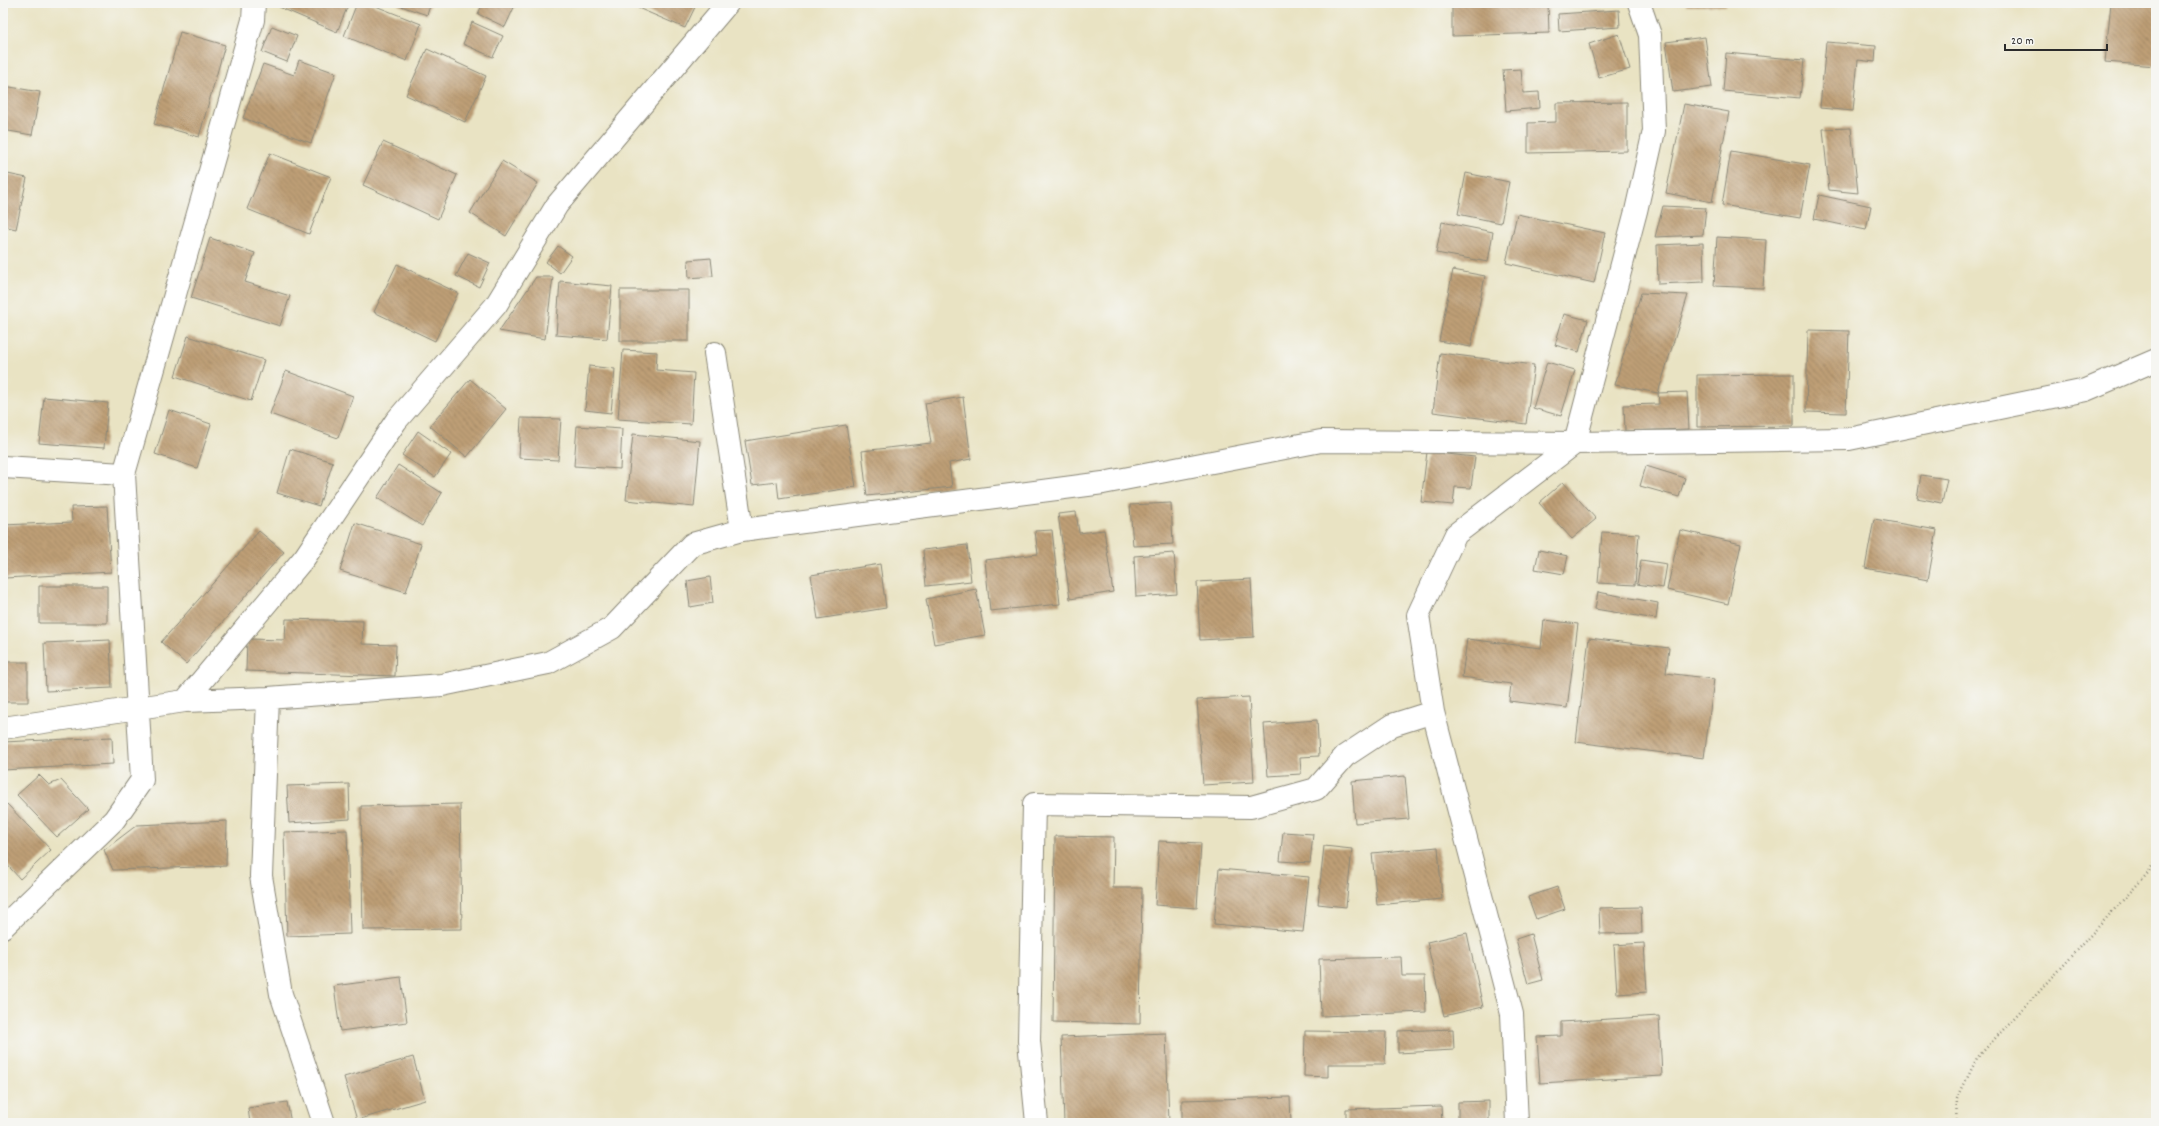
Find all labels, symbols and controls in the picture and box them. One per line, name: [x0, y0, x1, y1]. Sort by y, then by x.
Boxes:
scale bar: [2005, 26, 2107, 52]
text: 20 m: [2011, 33, 2034, 50]

